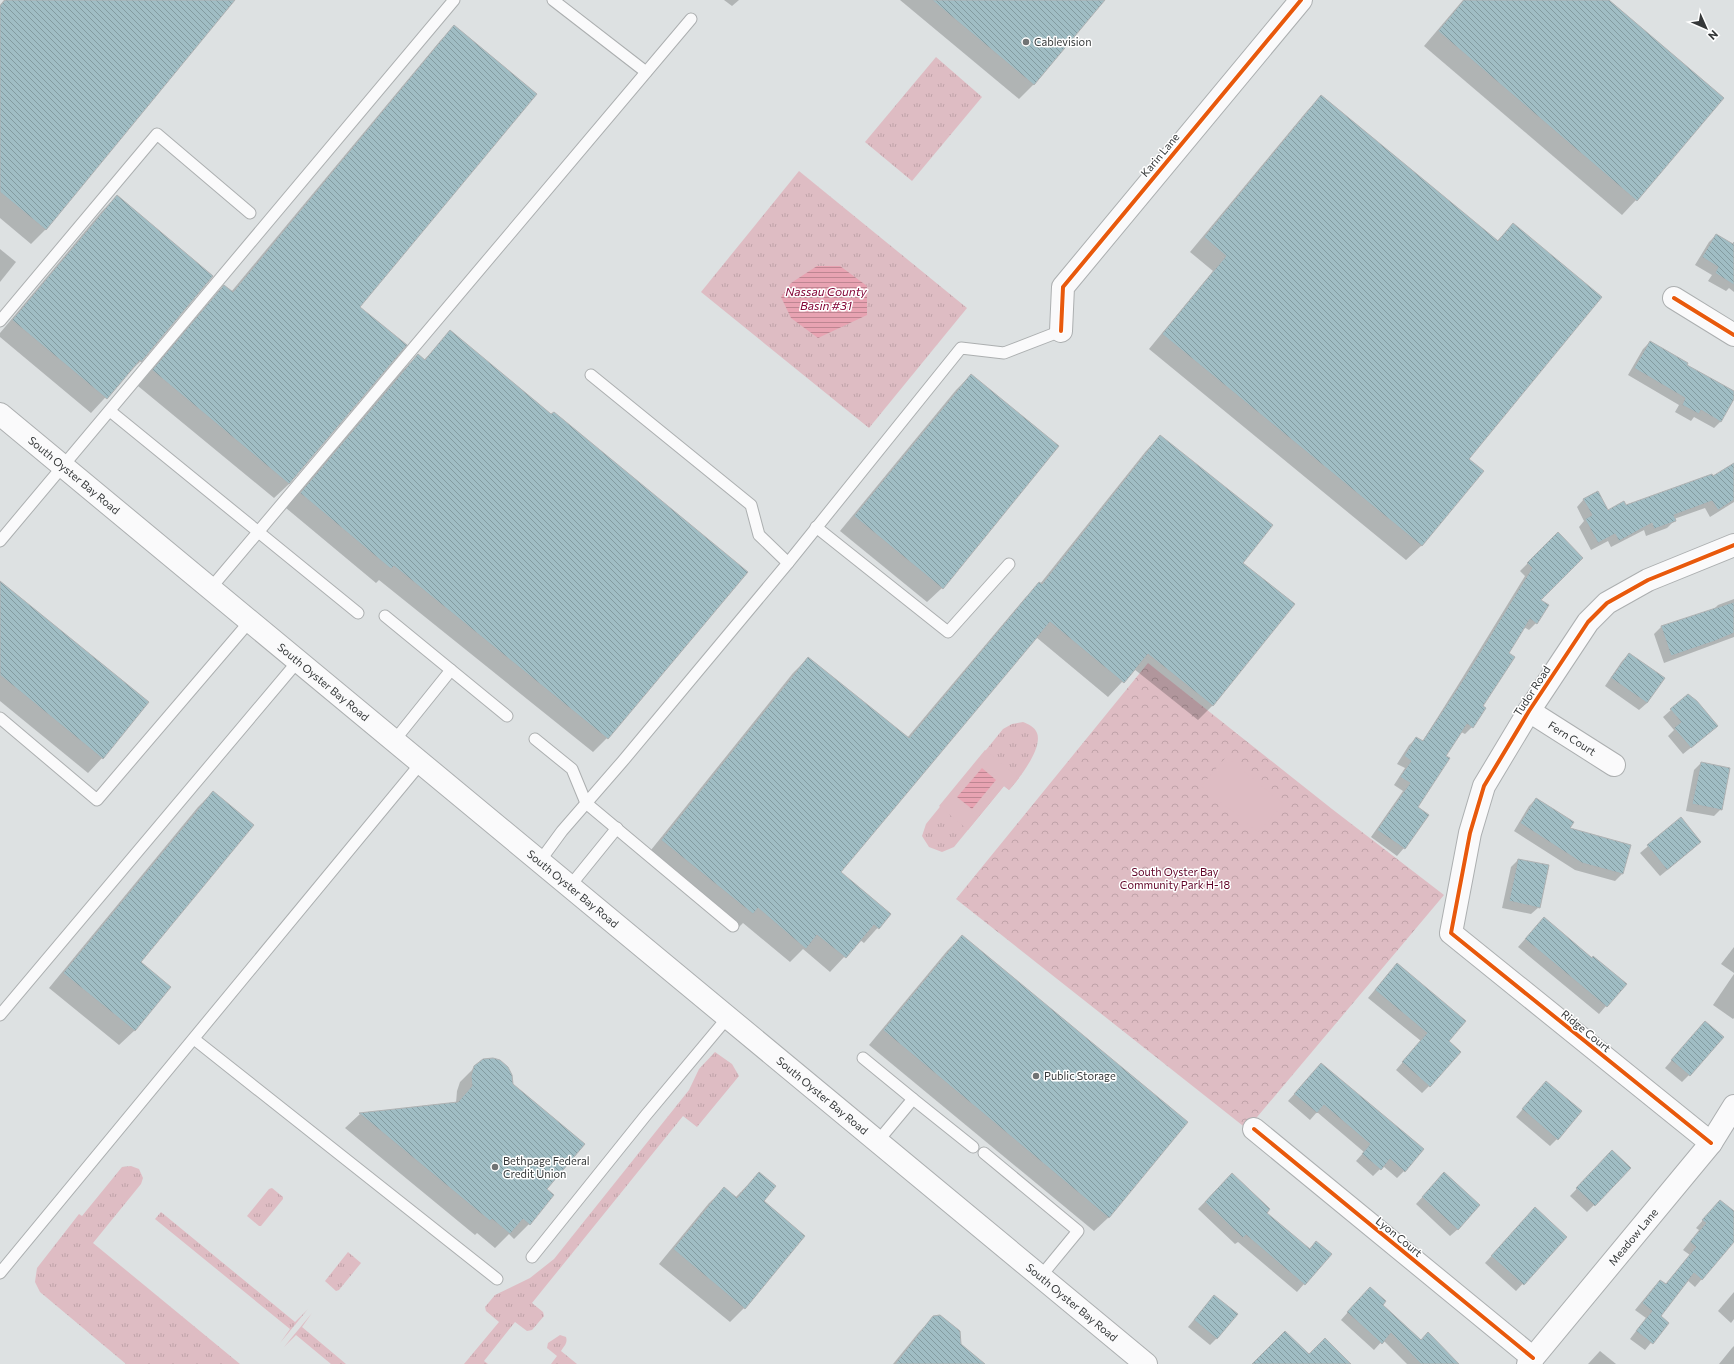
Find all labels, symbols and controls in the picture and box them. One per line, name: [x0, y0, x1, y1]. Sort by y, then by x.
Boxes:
north arrow: [1686, 8, 1726, 48]
text: N: [1706, 28, 1721, 43]
place label: Cablevision: [1034, 35, 1091, 48]
marker: Cablevision: [1021, 37, 1031, 47]
street label: Karin Lane: [1138, 130, 1182, 179]
water label: Nassau County Basin #31: [785, 284, 868, 312]
street label: South Oyster Bay Road: [26, 433, 123, 517]
street label: South Oyster Bay Road: [275, 640, 372, 723]
street label: Tudor Road: [1511, 663, 1553, 718]
street label: Fern Court: [1546, 718, 1599, 758]
street label: South Oyster Bay Road: [525, 847, 621, 930]
park label: South Oyster Bay Community Park H-18: [1120, 865, 1230, 891]
street label: Ridge Court: [1559, 1007, 1614, 1055]
street label: South Oyster Bay Road: [774, 1054, 871, 1137]
place label: Public Storage: [1044, 1069, 1116, 1082]
marker: Public Storage: [1031, 1071, 1041, 1081]
place label: Bethpage Federal Credit Union: [503, 1154, 590, 1180]
marker: Bethpage Federal Credit Union: [490, 1162, 500, 1172]
street label: Meadow Lane: [1606, 1205, 1660, 1268]
street label: Lyon Court: [1374, 1214, 1425, 1259]
street label: South Oyster Bay Road: [1024, 1260, 1120, 1344]

